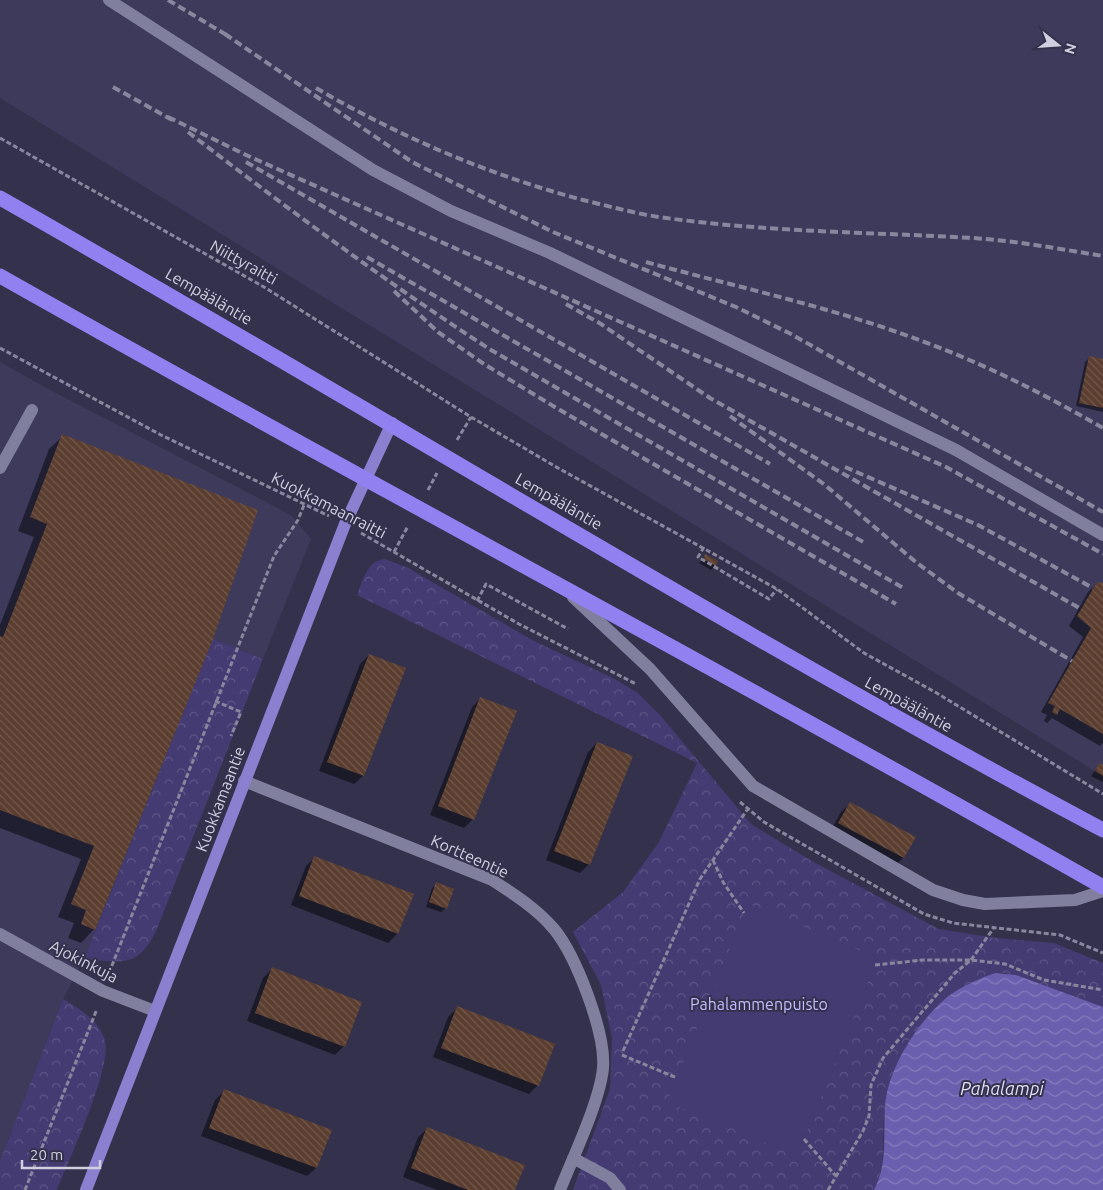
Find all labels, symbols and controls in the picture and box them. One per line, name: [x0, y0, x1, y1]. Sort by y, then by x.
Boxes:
north arrow: [1033, 20, 1083, 70]
text: N: [1061, 41, 1080, 56]
street label: Niittyraitti: [207, 236, 281, 288]
street label: Lempääläntie: [162, 264, 256, 328]
street label: Kuokkamaanraitti: [269, 468, 389, 542]
street label: Lempääläntie: [512, 469, 606, 533]
street label: Lempääläntie: [862, 673, 956, 735]
street label: Kuokkamaantie: [192, 744, 248, 854]
street label: Kortteentie: [428, 831, 512, 881]
street label: Ajokinkuja: [47, 936, 121, 986]
park label: Pahalammenpuisto: [690, 995, 828, 1013]
water label: Pahalampi: [960, 1078, 1044, 1098]
scale bar: [22, 1138, 100, 1170]
text: 20 m: [30, 1146, 63, 1163]

